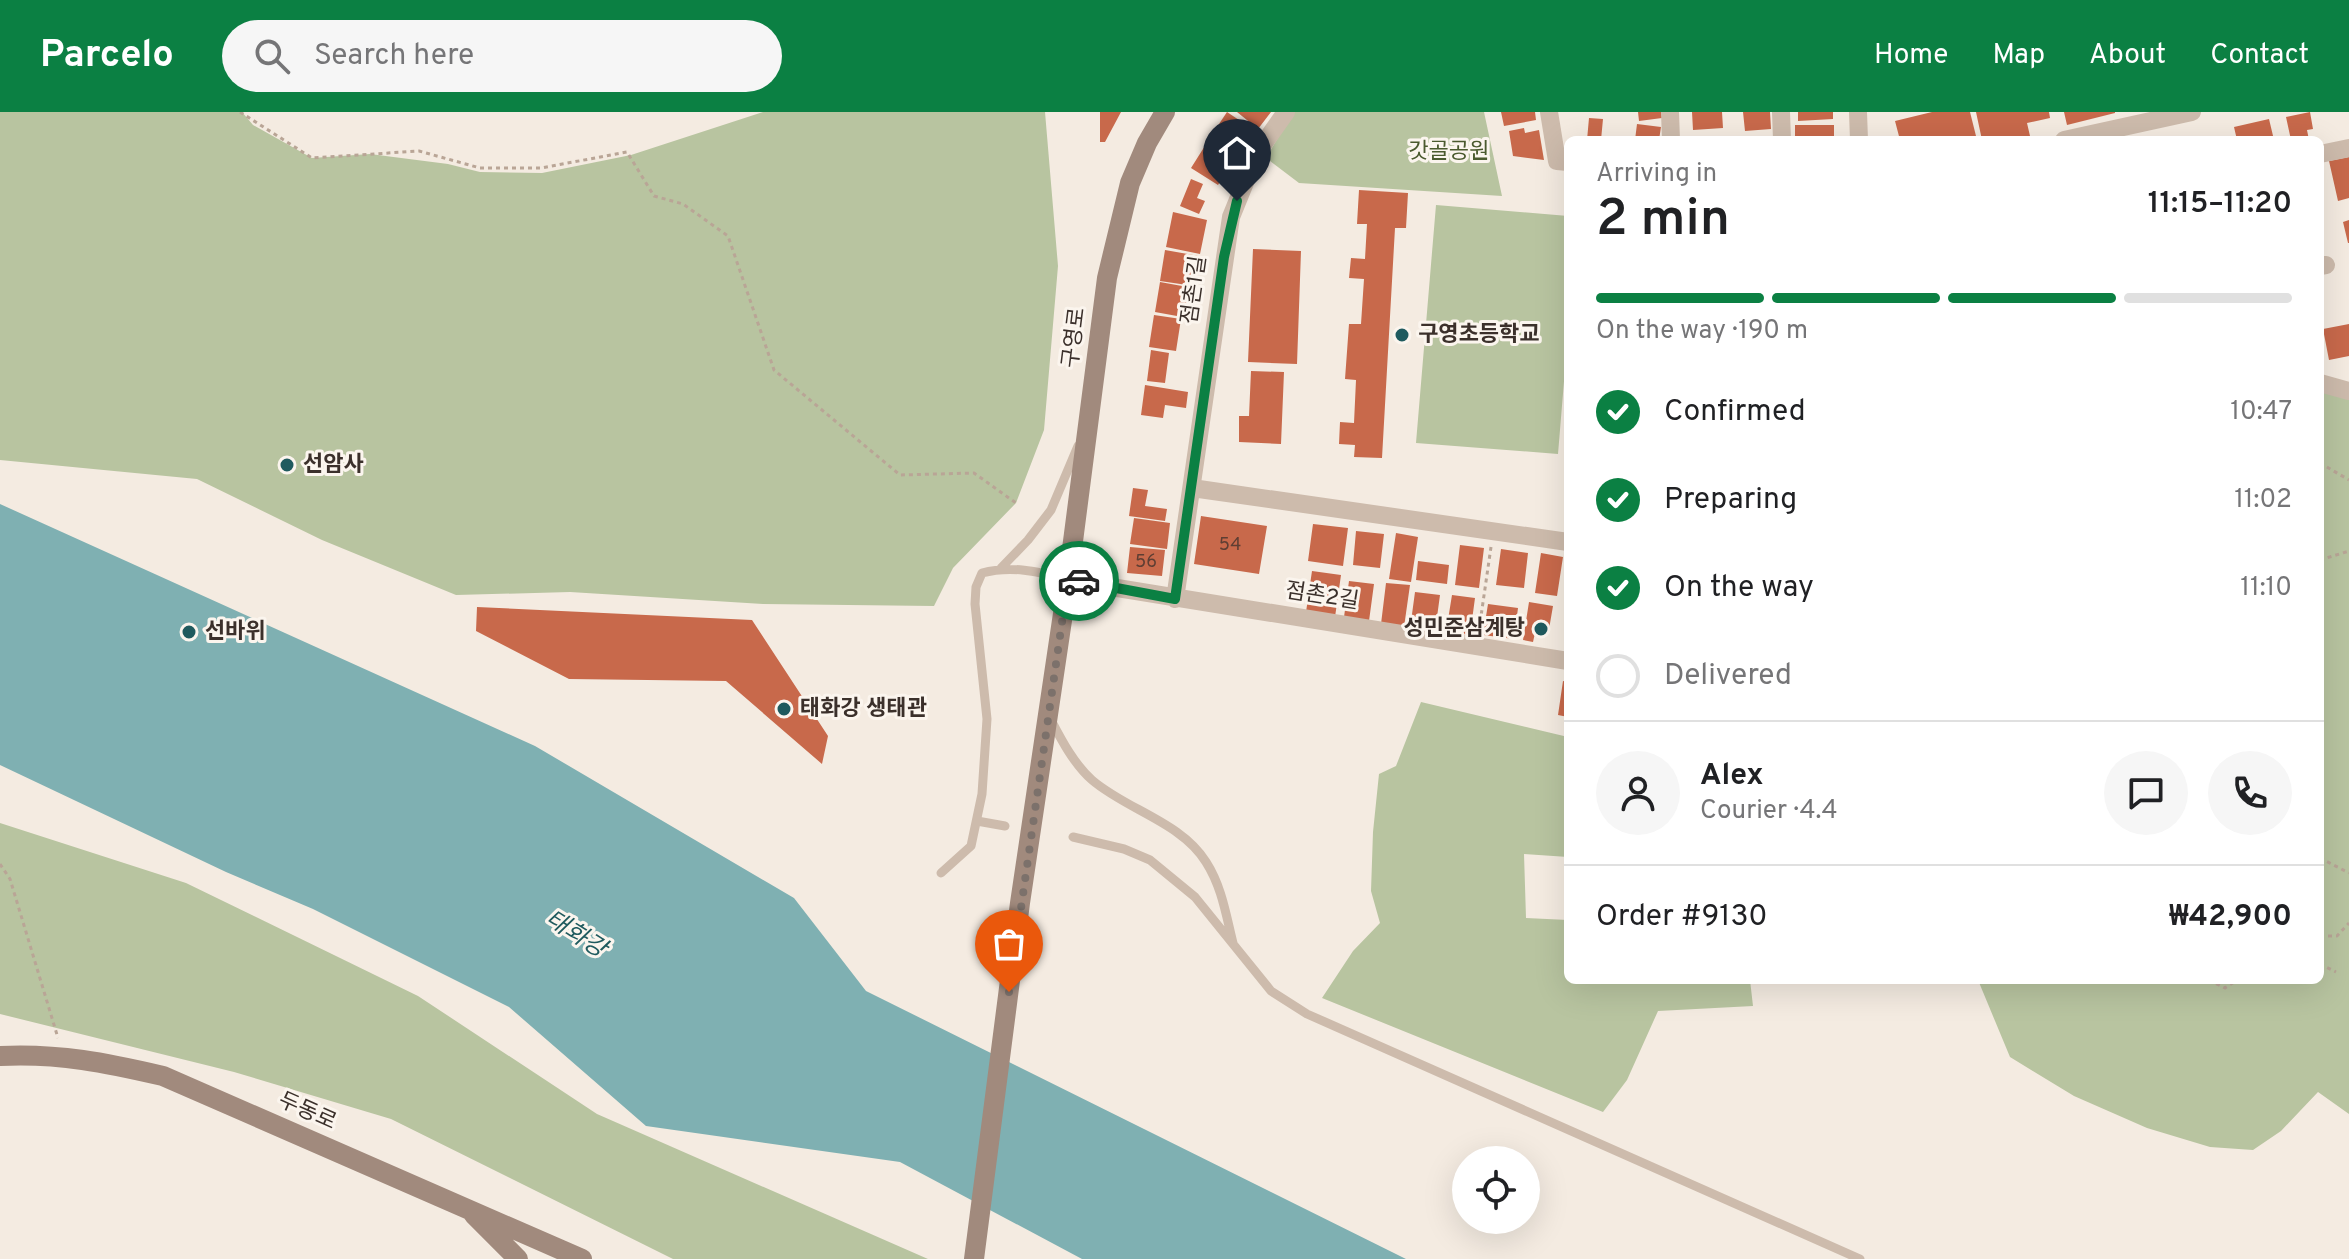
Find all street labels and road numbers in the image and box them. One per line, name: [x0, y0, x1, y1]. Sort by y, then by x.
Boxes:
street label: 점촌1길: [1177, 254, 1213, 326]
street label: 구영로: [1058, 306, 1092, 370]
street label: 점촌2길: [1283, 578, 1361, 616]
street label: 두동로: [274, 1087, 340, 1137]

